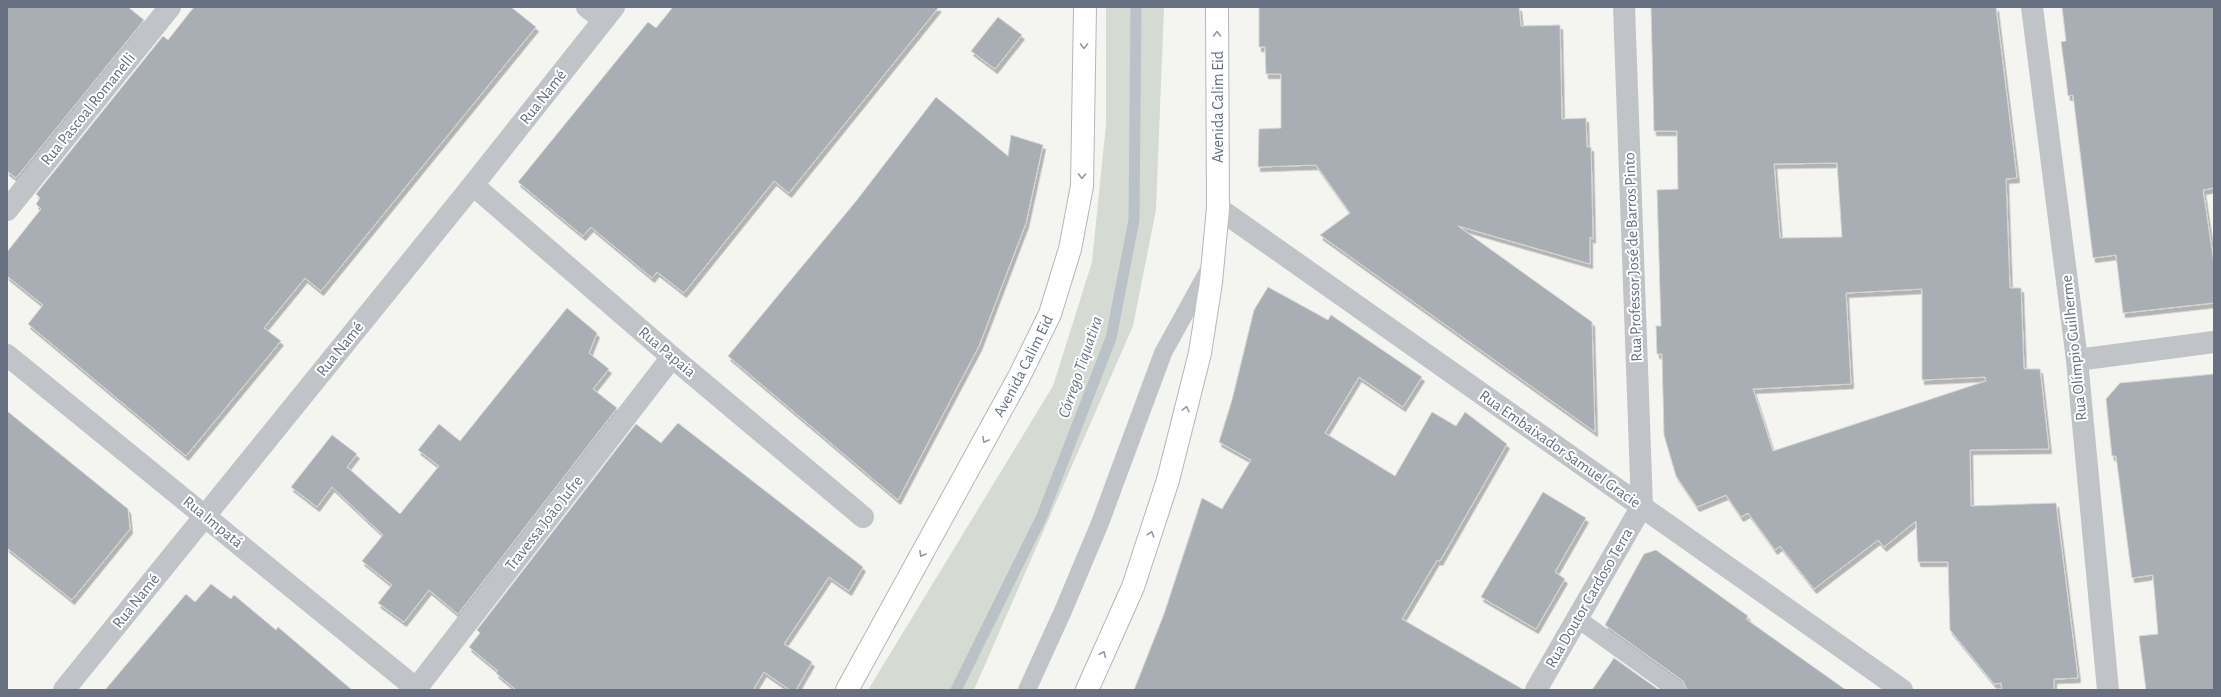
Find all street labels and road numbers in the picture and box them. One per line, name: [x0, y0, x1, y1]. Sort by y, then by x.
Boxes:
street label: Rua Pascoal Romanelli: [38, 50, 138, 168]
street label: Avenida Calim Eid: [1210, 51, 1226, 163]
street label: Rua Namé: [517, 67, 569, 127]
street label: Rua Professor José de Barros Pinto: [1621, 152, 1645, 362]
street label: Rua Olímpio Guilherme: [2058, 274, 2090, 422]
street label: Avenida Calim Eid: [991, 312, 1056, 420]
street label: Rua Namé: [313, 319, 367, 379]
street label: Rua Papaia: [635, 324, 699, 380]
street label: Rua Embaixador Samuel Gracie: [1476, 387, 1644, 511]
street label: Travessa João Jufre: [502, 473, 586, 573]
street label: Rua Impatá: [180, 493, 246, 551]
street label: Rua Doutor Cardoso Terra: [1542, 525, 1636, 671]
street label: Rua Namé: [109, 571, 163, 631]

